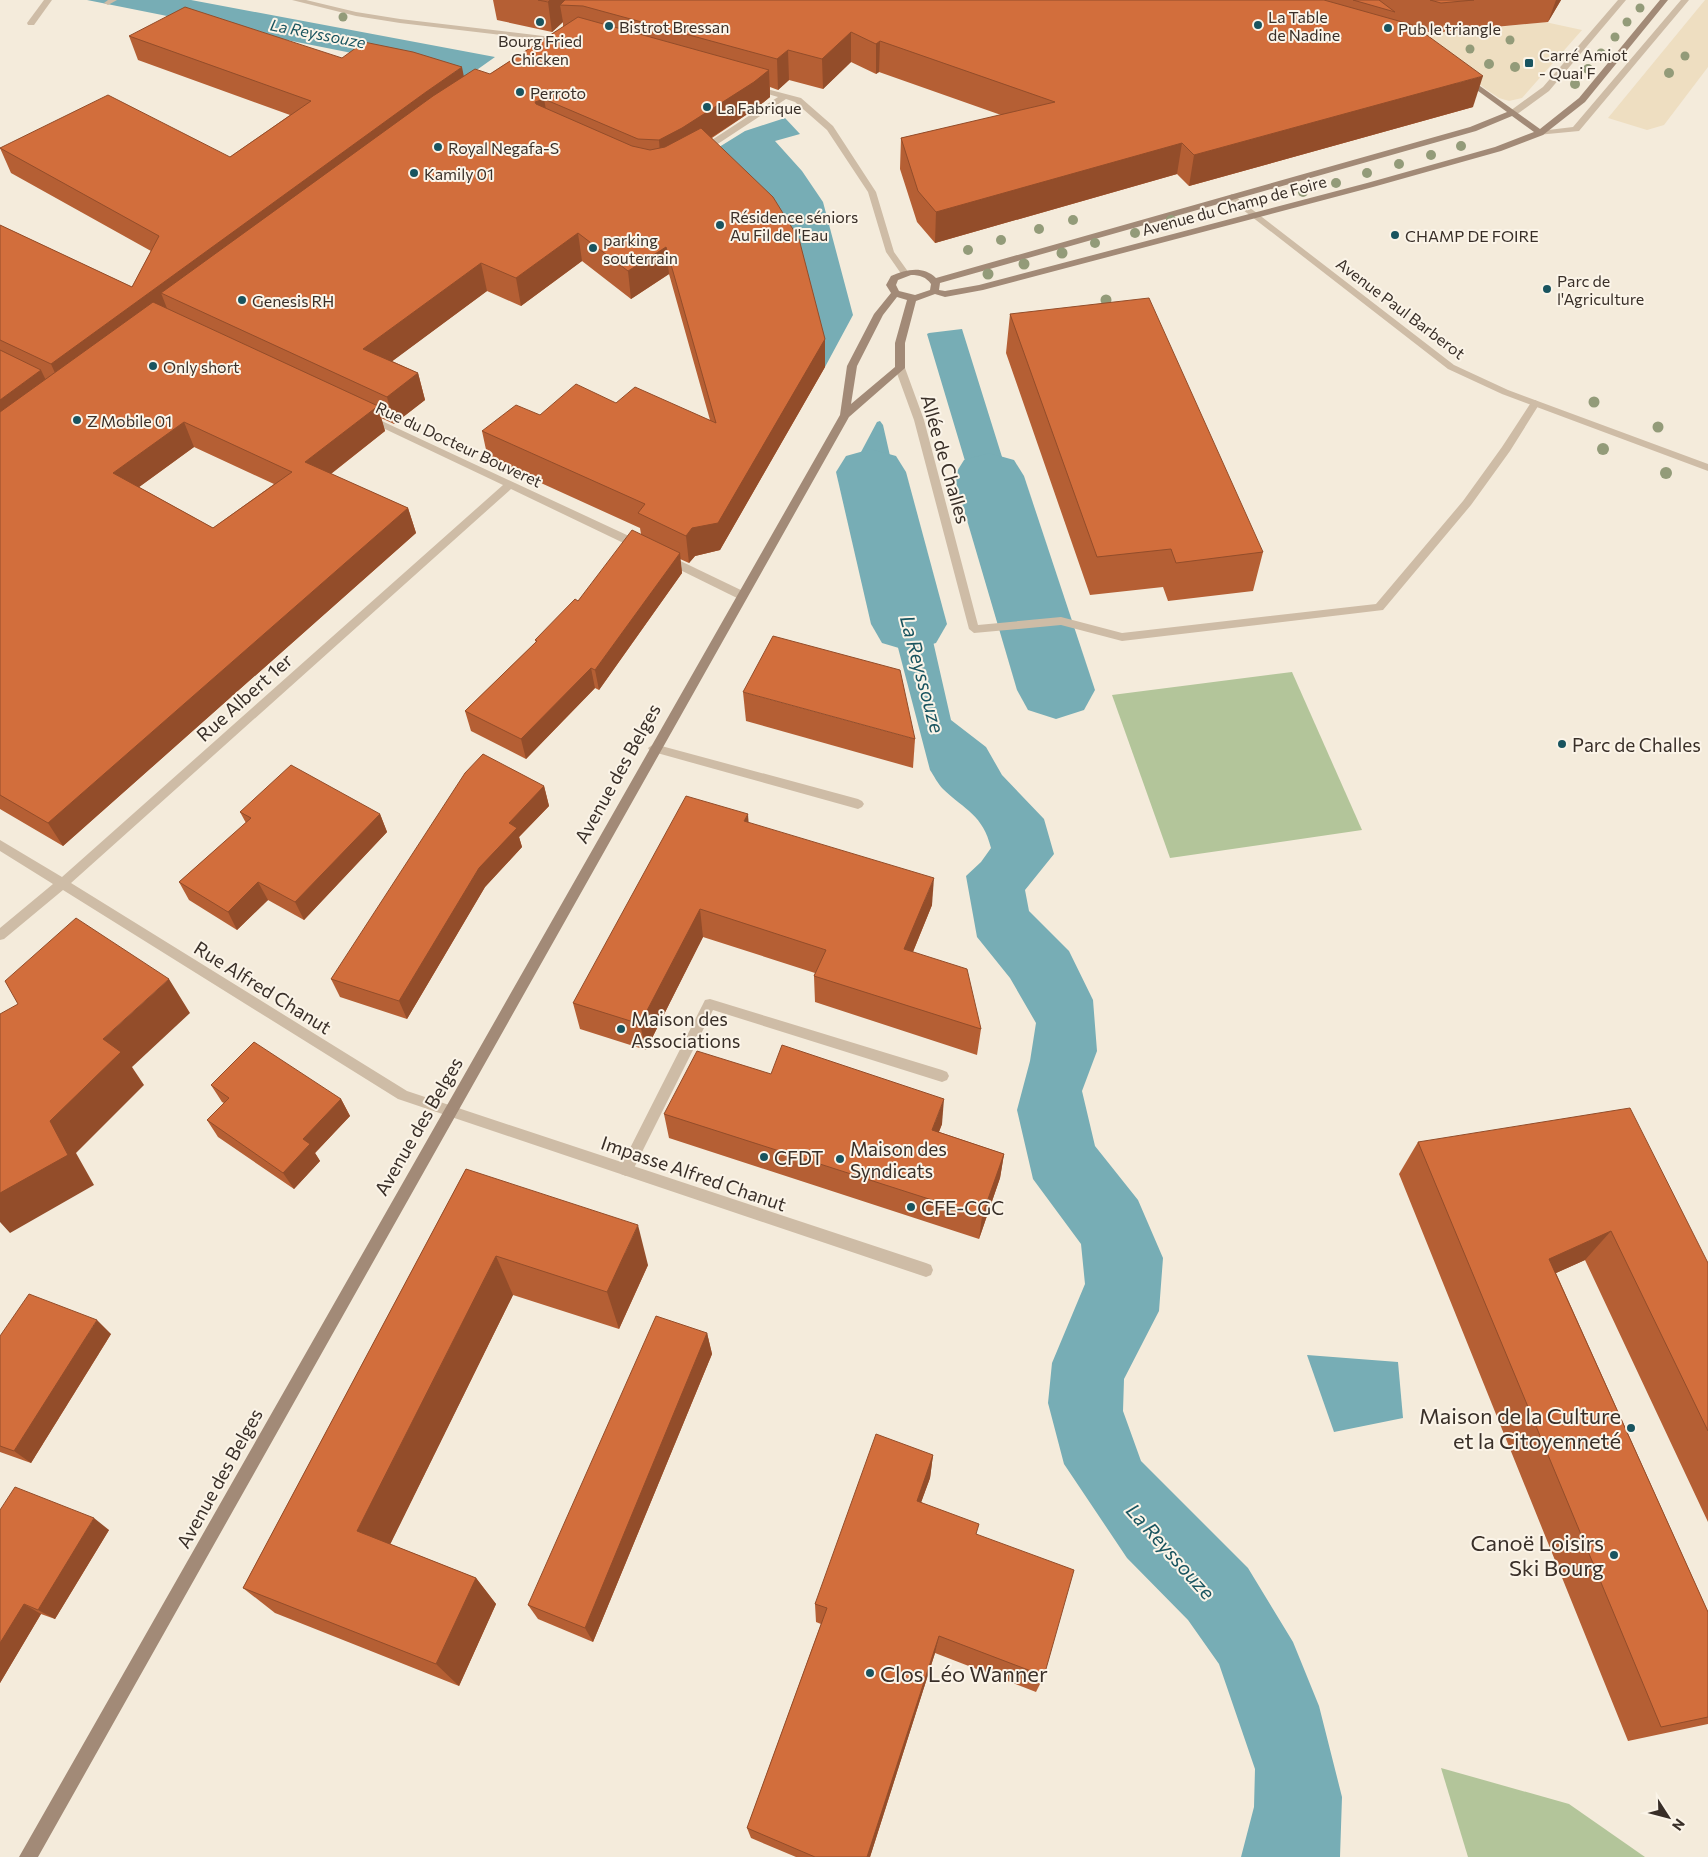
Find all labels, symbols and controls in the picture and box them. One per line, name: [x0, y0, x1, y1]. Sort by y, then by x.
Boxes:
place label: La Table de Nadine: [1268, 7, 1340, 44]
water label: La Reyssouze: [269, 14, 368, 52]
marker: Bourg Fried Chicken: [534, 16, 546, 28]
place label: Bistrot Bressan: [619, 17, 729, 36]
marker: La Table de Nadine: [1252, 19, 1264, 31]
place label: Pub le triangle: [1398, 19, 1501, 38]
marker: Bistrot Bressan: [603, 20, 615, 32]
marker: Pub le triangle: [1382, 22, 1394, 34]
place label: Bourg Fried Chicken: [498, 31, 582, 68]
place label: Carré Amiot - Quai F: [1539, 45, 1628, 82]
marker: Carré Amiot - Quai F: [1523, 57, 1535, 69]
place label: Perroto: [530, 83, 586, 102]
marker: Perroto: [514, 86, 526, 98]
place label: La Fabrique: [717, 98, 802, 117]
marker: La Fabrique: [701, 101, 713, 113]
place label: Royal Negafa-S: [448, 138, 559, 157]
marker: Royal Negafa-S: [432, 141, 444, 153]
place label: Kamily 01: [424, 164, 494, 183]
marker: Kamily 01: [408, 167, 420, 179]
street label: Avenue du Champ de Foire: [1140, 171, 1328, 239]
place label: Résidence séniors Au Fil de l'Eau: [730, 207, 858, 244]
marker: Résidence séniors Au Fil de l'Eau: [714, 219, 726, 231]
place label: CHAMP DE FOIRE: [1405, 226, 1539, 245]
marker: CHAMP DE FOIRE: [1389, 229, 1401, 241]
place label: parking souterrain: [603, 230, 678, 267]
marker: parking souterrain: [587, 242, 599, 254]
street label: Avenue Paul Barberot: [1333, 253, 1469, 363]
place label: Parc de l'Agriculture: [1557, 271, 1644, 308]
marker: Parc de l'Agriculture: [1541, 283, 1553, 295]
place label: Genesis RH: [252, 291, 334, 310]
marker: Genesis RH: [236, 294, 248, 306]
place label: Only short: [163, 357, 240, 376]
marker: Only short: [147, 360, 159, 372]
street label: Allée de Challes: [917, 392, 975, 526]
street label: Rue du Docteur Bouveret: [373, 397, 545, 491]
place label: Z Mobile 01: [87, 411, 172, 430]
marker: Z Mobile 01: [71, 414, 83, 426]
water label: La Reyssouze: [896, 613, 950, 736]
street label: Rue Albert 1er: [191, 648, 297, 746]
street label: Avenue des Belges: [569, 699, 665, 847]
place label: Parc de Challes: [1572, 733, 1701, 756]
marker: Parc de Challes: [1556, 738, 1568, 750]
street label: Rue Alfred Chanut: [190, 936, 336, 1039]
place label: Maison des Associations: [631, 1007, 741, 1052]
marker: Maison des Associations: [615, 1023, 627, 1035]
street label: Avenue des Belges: [369, 1053, 467, 1199]
street label: Impasse Alfred Chanut: [598, 1130, 790, 1216]
place label: Maison des Syndicats: [850, 1137, 947, 1182]
place label: CFDT: [774, 1146, 823, 1169]
marker: CFDT: [758, 1151, 770, 1163]
marker: Maison des Syndicats: [834, 1153, 846, 1165]
place label: CFE-CGC: [921, 1196, 1004, 1219]
marker: CFE-CGC: [905, 1201, 917, 1213]
place label: Maison de la Culture et la Citoyenneté: [1419, 1402, 1621, 1454]
street label: Avenue des Belges: [171, 1404, 267, 1552]
marker: Maison de la Culture et la Citoyenneté: [1625, 1422, 1637, 1434]
water label: La Reyssouze: [1122, 1498, 1221, 1604]
place label: Canoë Loisirs Ski Bourg: [1470, 1529, 1604, 1581]
marker: Canoë Loisirs Ski Bourg: [1608, 1549, 1620, 1561]
place label: Clos Léo Wanner: [880, 1660, 1048, 1687]
marker: Clos Léo Wanner: [864, 1667, 876, 1679]
north arrow: [1643, 1792, 1693, 1842]
text: N: [1669, 1816, 1689, 1834]

